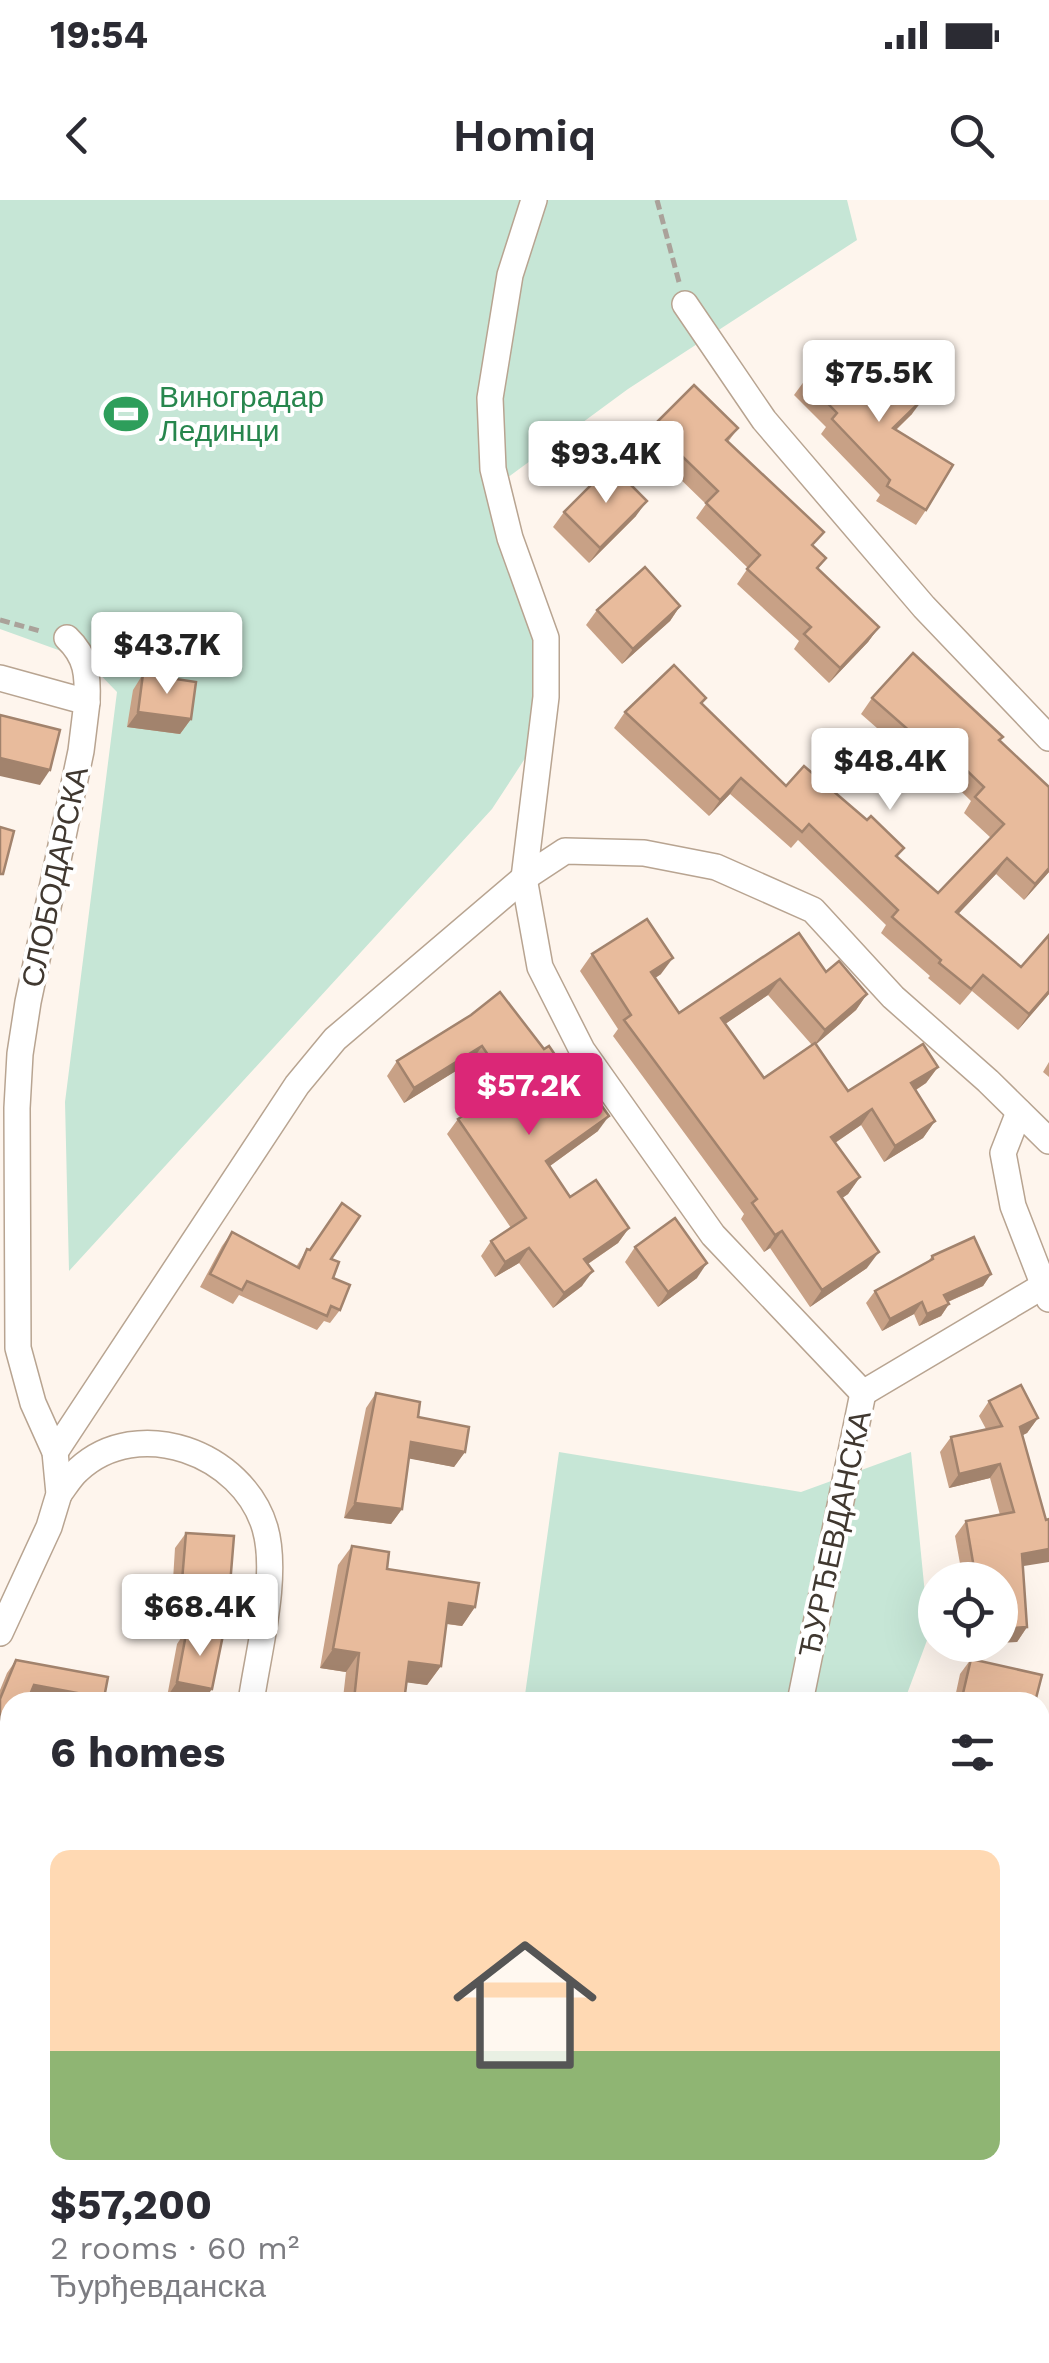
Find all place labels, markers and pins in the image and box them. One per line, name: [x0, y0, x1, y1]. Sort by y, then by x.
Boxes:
pin: $75.5K: [798, 340, 960, 425]
place label: Виноградар Лединци: [159, 379, 324, 448]
sports icon: Виноградар Лединци: [102, 390, 150, 438]
pin: $93.4K: [525, 421, 687, 506]
pin: $43.7K: [86, 612, 248, 697]
pin: $48.4K: [809, 728, 971, 813]
pin: $57.2K: [448, 1053, 610, 1138]
pin: $68.4K: [119, 1574, 281, 1659]

